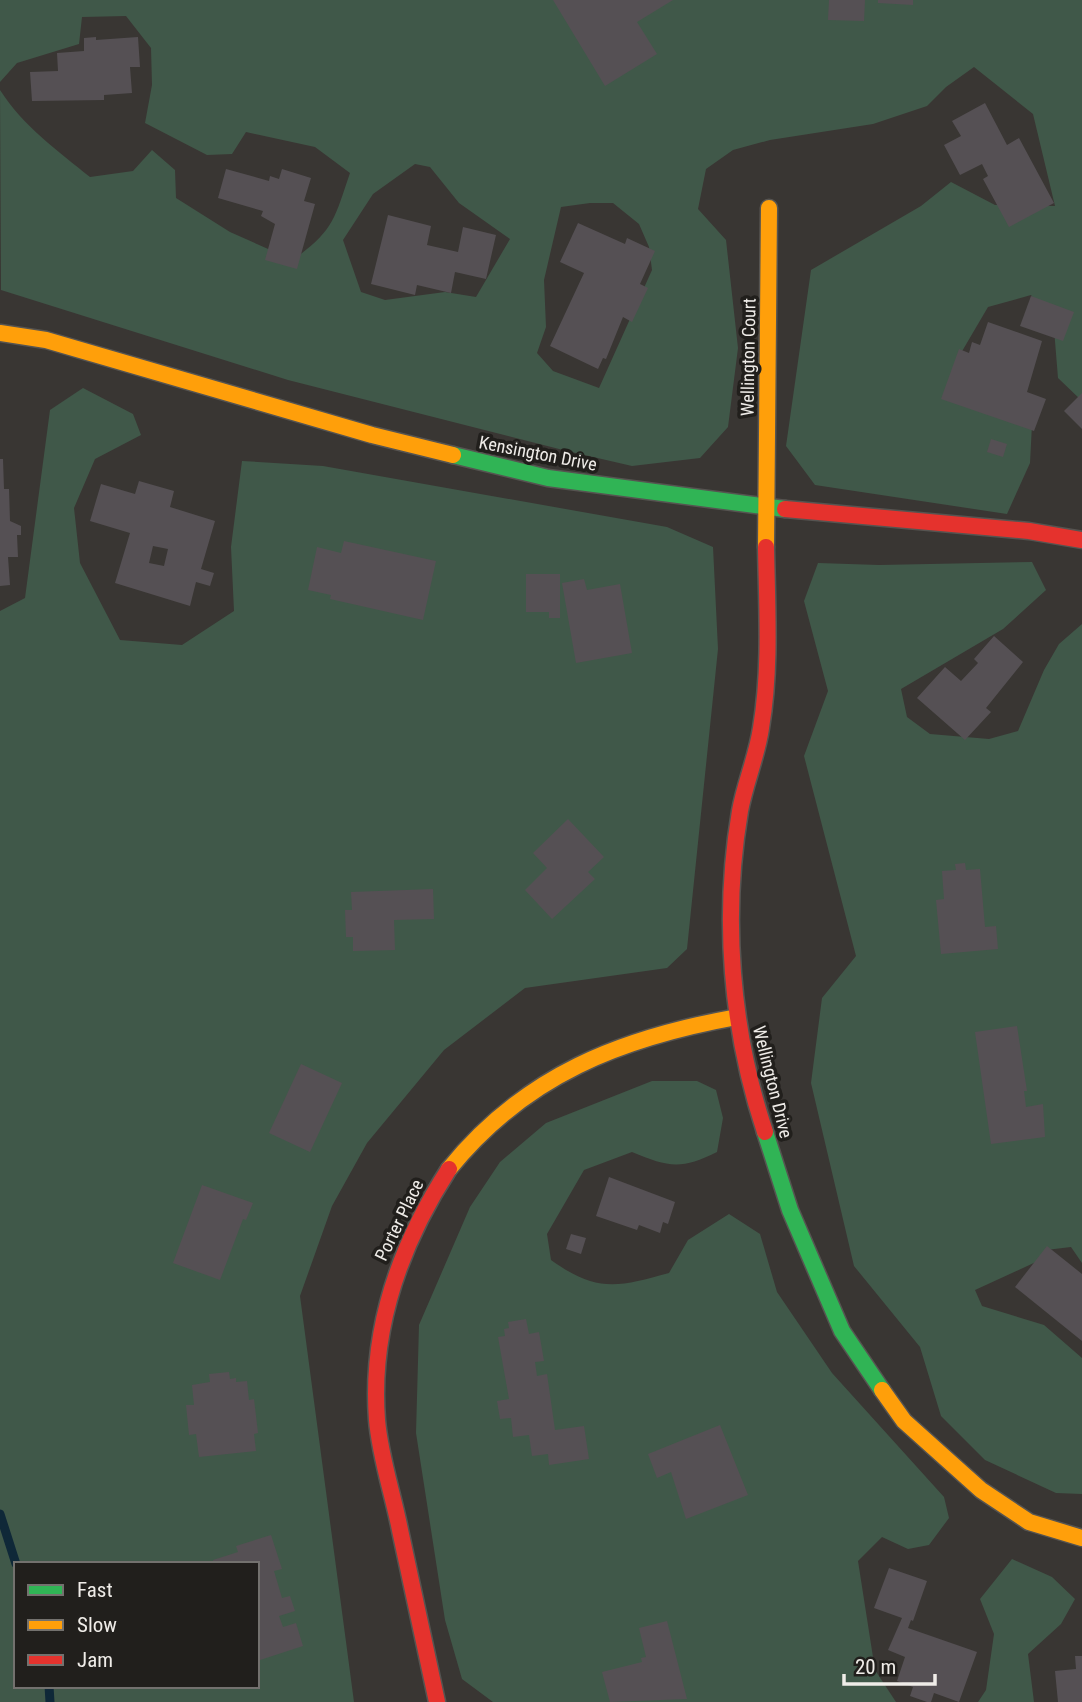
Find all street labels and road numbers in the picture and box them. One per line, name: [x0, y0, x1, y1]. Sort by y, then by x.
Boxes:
street label: Wellington Court: [736, 298, 760, 416]
street label: Kensington Drive: [477, 431, 599, 475]
street label: Wellington Drive: [749, 1024, 797, 1140]
street label: Porter Place: [370, 1176, 428, 1264]

